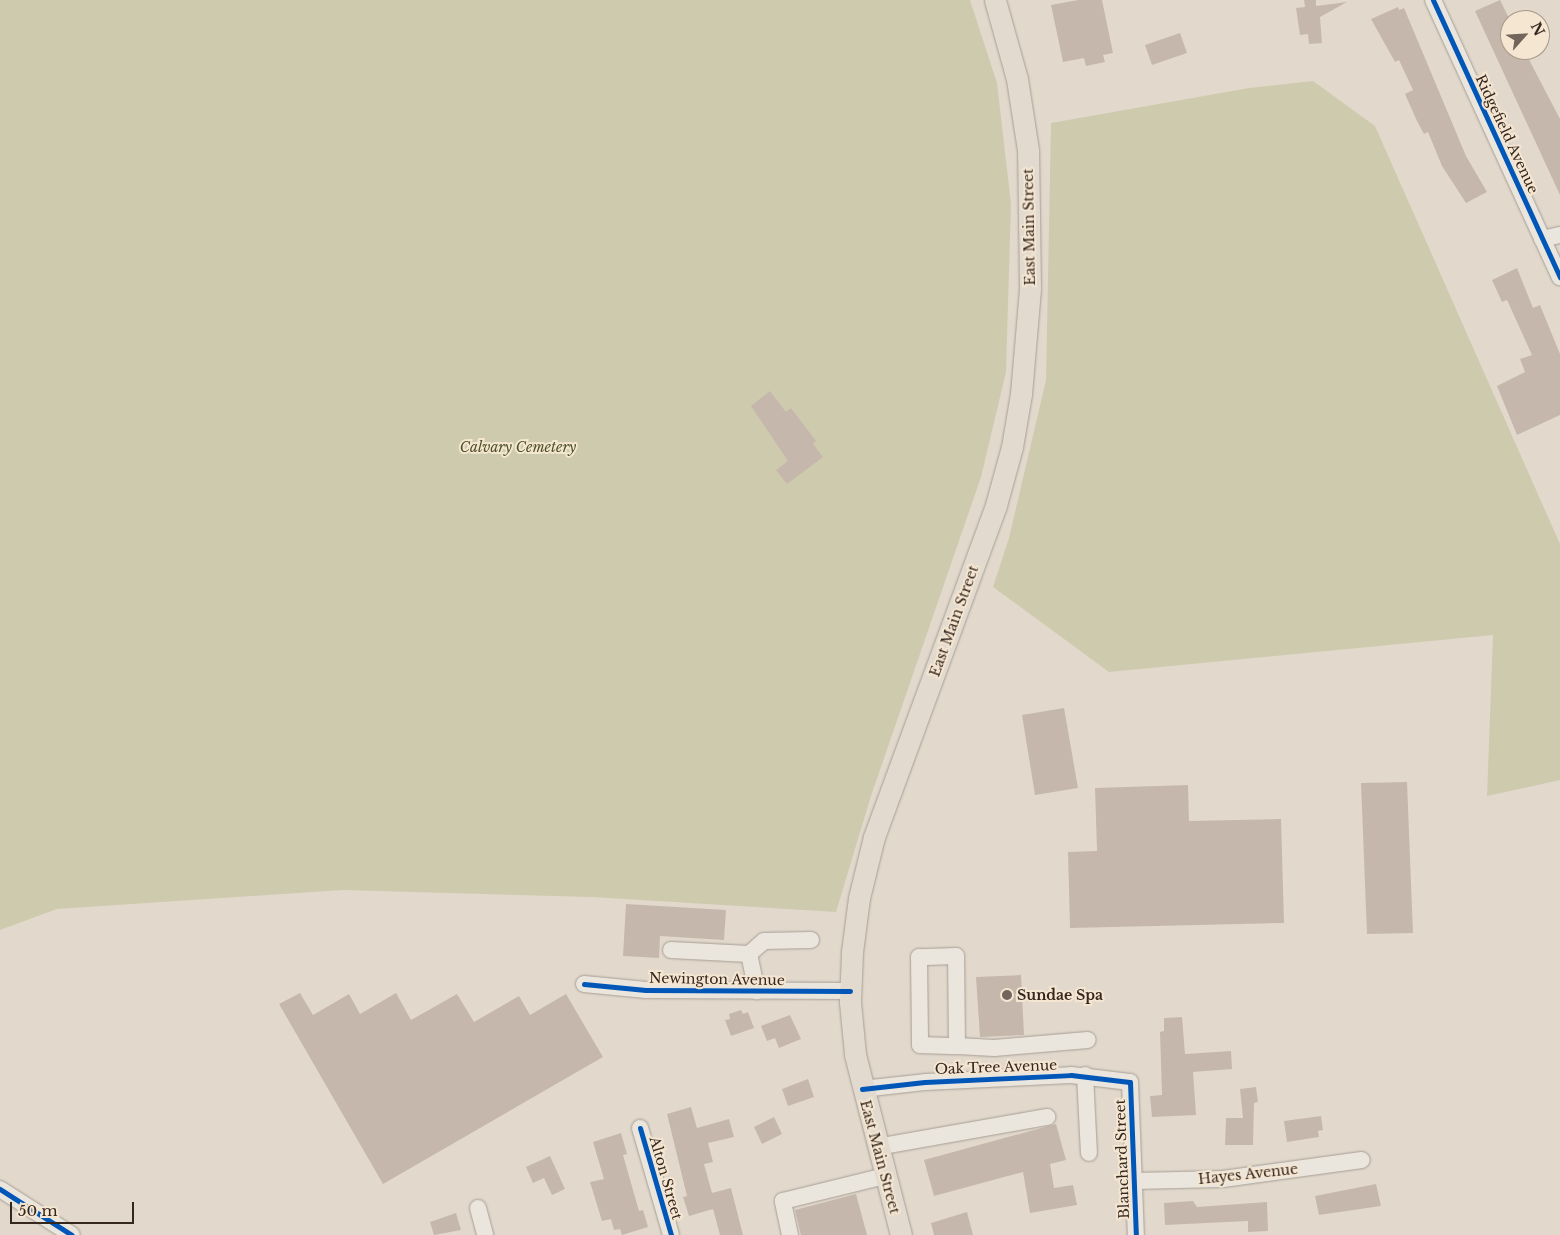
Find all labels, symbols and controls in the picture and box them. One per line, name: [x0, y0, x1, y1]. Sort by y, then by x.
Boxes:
north arrow: [1500, 10, 1550, 60]
text: N: [1527, 19, 1549, 39]
street label: Ridgefield Avenue: [1472, 72, 1542, 196]
street label: East Main Street: [1020, 168, 1038, 286]
park label: Calvary Cemetery: [460, 439, 576, 455]
street label: East Main Street: [926, 563, 982, 679]
street label: Newington Avenue: [649, 969, 785, 989]
place label: Sundae Spa: [1017, 987, 1103, 1003]
marker: Sundae Spa: [1001, 989, 1013, 1001]
street label: Oak Tree Avenue: [934, 1056, 1058, 1078]
street label: East Main Street: [857, 1098, 903, 1216]
street label: Blanchard Street: [1112, 1099, 1132, 1219]
street label: Alton Street: [646, 1135, 686, 1221]
street label: Hayes Avenue: [1197, 1160, 1299, 1188]
scale bar: [12, 1192, 136, 1224]
text: 50 m: [18, 1201, 58, 1220]

